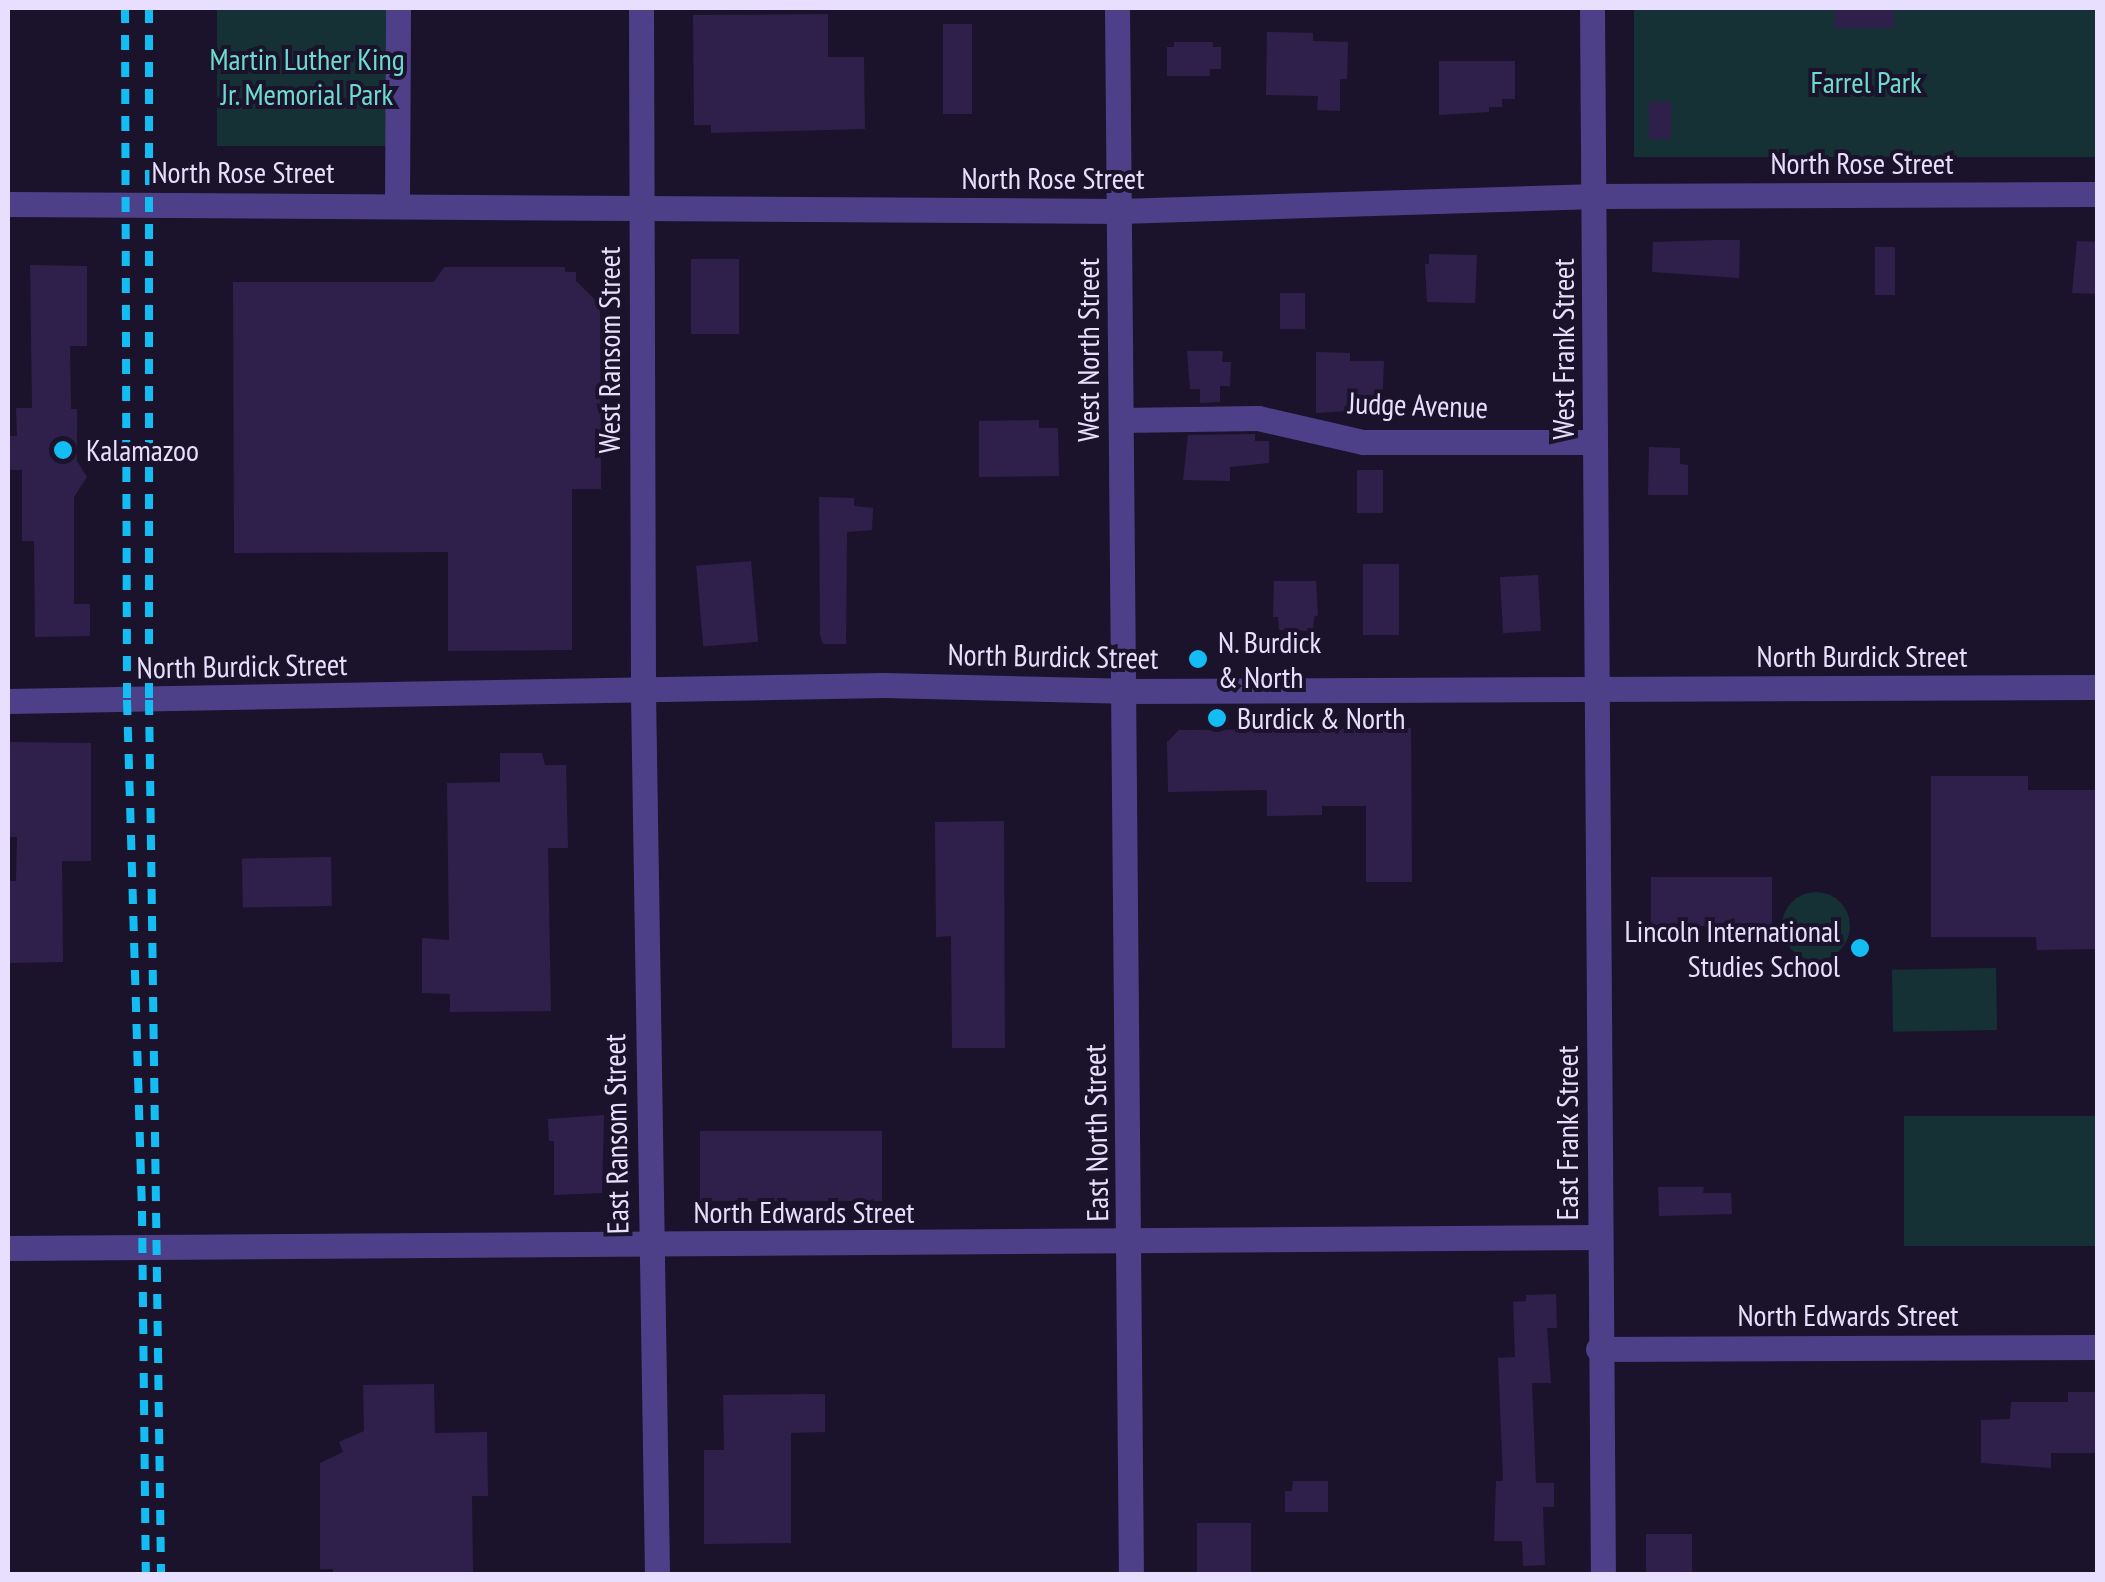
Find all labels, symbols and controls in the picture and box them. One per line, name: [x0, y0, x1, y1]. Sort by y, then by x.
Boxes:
park label: Martin Luther King Jr. Memorial Park: [209, 41, 405, 112]
park label: Farrel Park: [1810, 64, 1922, 100]
street label: North Rose Street: [1770, 145, 1954, 181]
street label: North Rose Street: [151, 154, 335, 190]
street label: North Rose Street: [961, 160, 1145, 196]
street label: West Ransom Street: [591, 247, 627, 453]
street label: West North Street: [1070, 258, 1106, 442]
street label: West Frank Street: [1545, 258, 1581, 440]
street label: Judge Avenue: [1347, 385, 1489, 425]
place label: Kalamazoo: [86, 432, 199, 468]
marker: Kalamazoo: [50, 437, 76, 463]
place label: N. Burdick & North: [1218, 624, 1323, 694]
street label: North Burdick Street: [947, 636, 1159, 676]
street label: North Burdick Street: [1756, 638, 1968, 674]
street label: North Burdick Street: [136, 646, 348, 686]
marker: N. Burdick & North: [1187, 648, 1209, 670]
place label: Burdick & North: [1237, 700, 1406, 736]
marker: Burdick & North: [1206, 707, 1228, 729]
place label: Lincoln International Studies School: [1624, 913, 1840, 984]
marker: Lincoln International Studies School: [1849, 937, 1871, 959]
street label: East Ransom Street: [596, 1034, 636, 1234]
street label: East North Street: [1076, 1044, 1116, 1222]
street label: East Frank Street: [1549, 1045, 1585, 1221]
street label: North Edwards Street: [693, 1194, 915, 1230]
street label: North Edwards Street: [1737, 1297, 1959, 1333]

